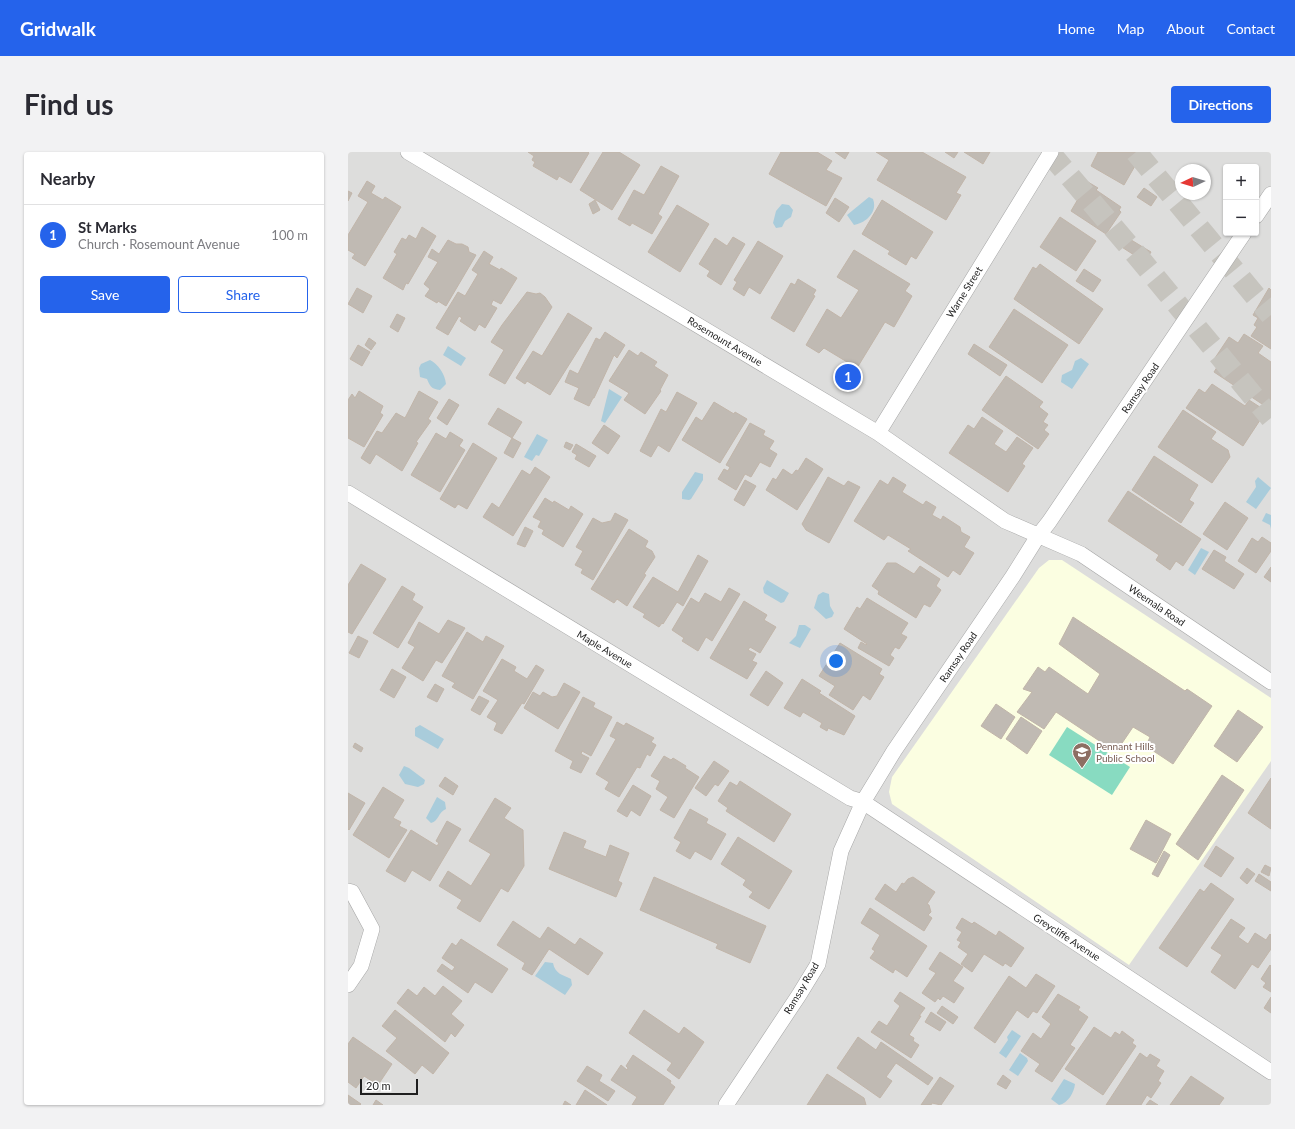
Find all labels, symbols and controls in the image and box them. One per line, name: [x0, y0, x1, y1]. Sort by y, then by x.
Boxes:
text: Gridwalk: [20, 17, 96, 40]
text: Home: [1057, 20, 1095, 37]
text: Map: [1117, 20, 1144, 37]
text: About: [1166, 20, 1204, 37]
text: Contact: [1226, 20, 1275, 37]
button: Directions: [1171, 86, 1271, 123]
text: Find us: [24, 87, 114, 121]
north arrow: [1175, 164, 1211, 200]
map controls: [1223, 164, 1259, 236]
button: +: [1223, 164, 1259, 200]
text: Nearby: [40, 168, 95, 189]
button: −: [1223, 200, 1259, 236]
text: St Marks: [78, 218, 137, 236]
text: 1: [49, 227, 57, 243]
text: 100 m: [271, 227, 308, 243]
text: Church · Rosemount Avenue: [78, 236, 240, 252]
street label: Warne Street: [944, 264, 985, 320]
button: Save: [40, 276, 170, 313]
button: Share: [178, 276, 308, 313]
street label: Rosemount Avenue: [685, 314, 765, 368]
street label: Ramsay Road: [1119, 361, 1161, 415]
pin: 1: [835, 362, 861, 392]
street label: Weemala Road: [1126, 582, 1188, 628]
street label: Maple Avenue: [575, 628, 635, 670]
street label: Ramsay Road: [937, 630, 979, 684]
your location: [826, 651, 846, 671]
place label: Pennant Hills Public School: [1096, 740, 1155, 764]
school or university icon: Pennant Hills Public School: [1071, 741, 1093, 769]
street label: Greycliffe Avenue: [1031, 911, 1103, 963]
street label: Ramsay Road: [781, 960, 821, 1016]
scale bar: [360, 1077, 418, 1096]
text: 20 m: [366, 1079, 391, 1092]

